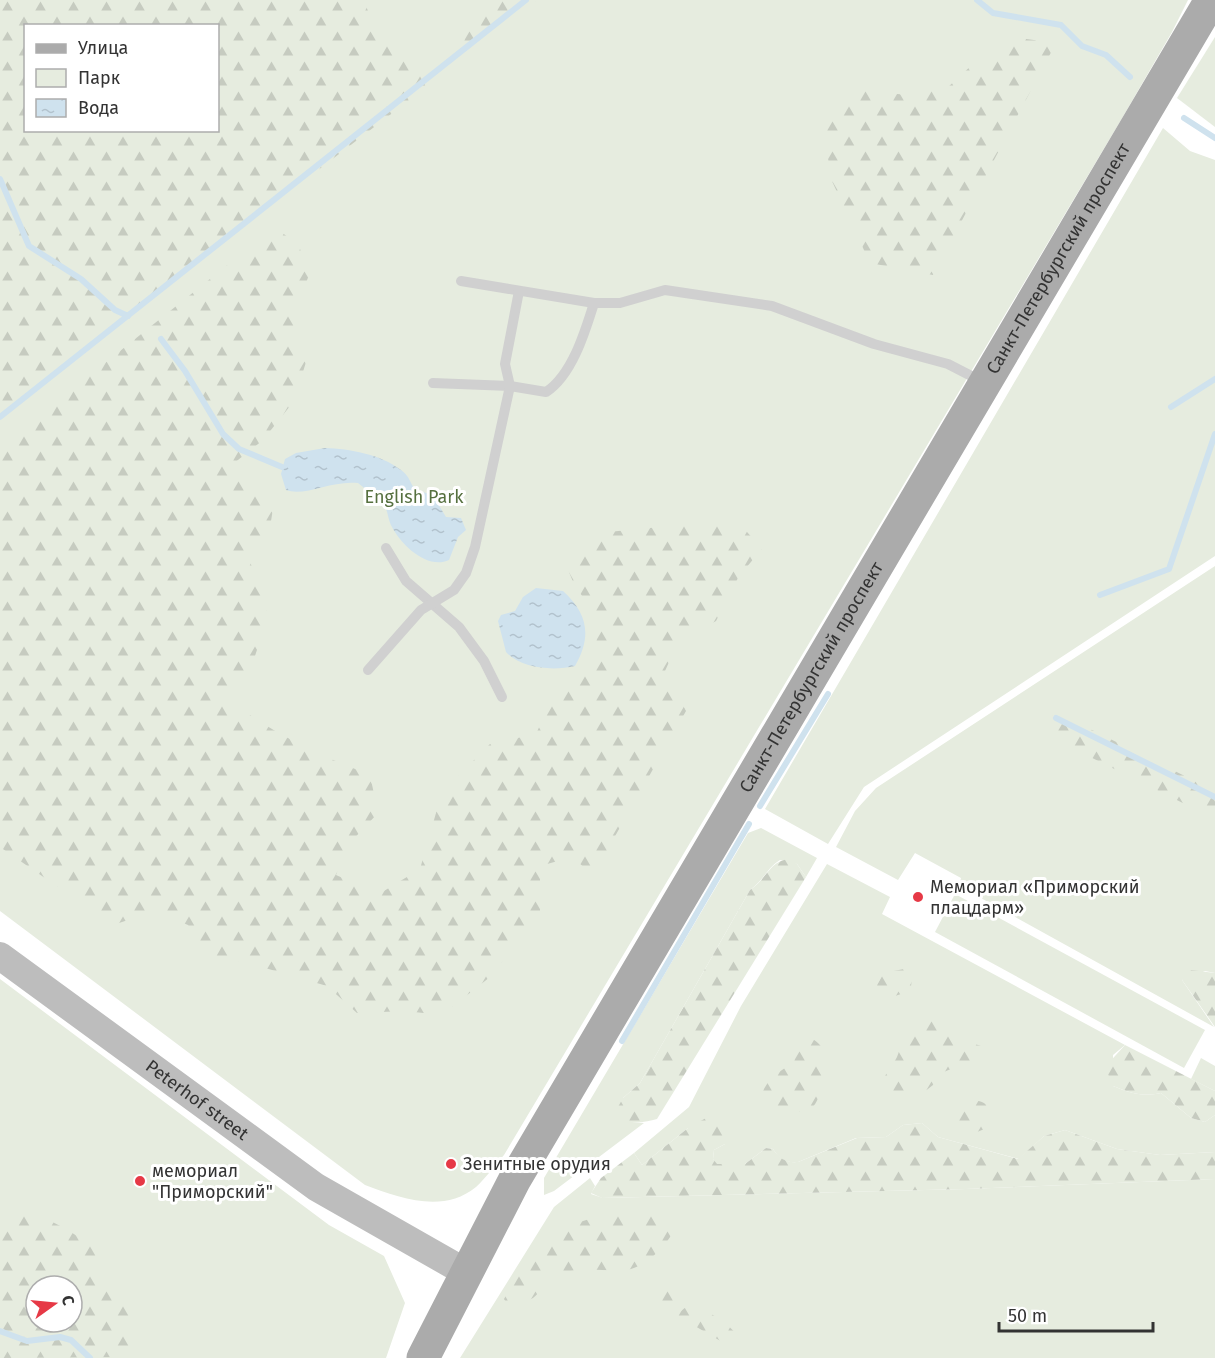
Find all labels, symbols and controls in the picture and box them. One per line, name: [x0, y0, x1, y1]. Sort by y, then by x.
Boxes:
legend: [24, 24, 219, 132]
text: Улица: [78, 37, 128, 59]
text: Парк: [78, 67, 121, 89]
text: Вода: [78, 97, 119, 119]
street label: Санкт-Петербургский проспект: [982, 138, 1135, 378]
park label: English Park: [365, 486, 464, 508]
street label: Санкт-Петербургский проспект: [735, 557, 888, 797]
place label: Мемориал «Приморский плацдарм»: [930, 876, 1140, 919]
marker: Мемориал «Приморский плацдарм»: [911, 890, 925, 904]
street label: Peterhof street: [141, 1055, 253, 1145]
place label: Зенитные орудия: [463, 1153, 611, 1175]
marker: Зенитные орудия: [444, 1157, 458, 1171]
place label: мемориал "Приморский": [152, 1160, 273, 1203]
marker: мемориал "Приморский": [133, 1174, 147, 1188]
north arrow: [24, 1274, 84, 1334]
text: С: [58, 1293, 79, 1308]
scale bar: [999, 1295, 1154, 1333]
text: 50 m: [1008, 1305, 1047, 1327]

